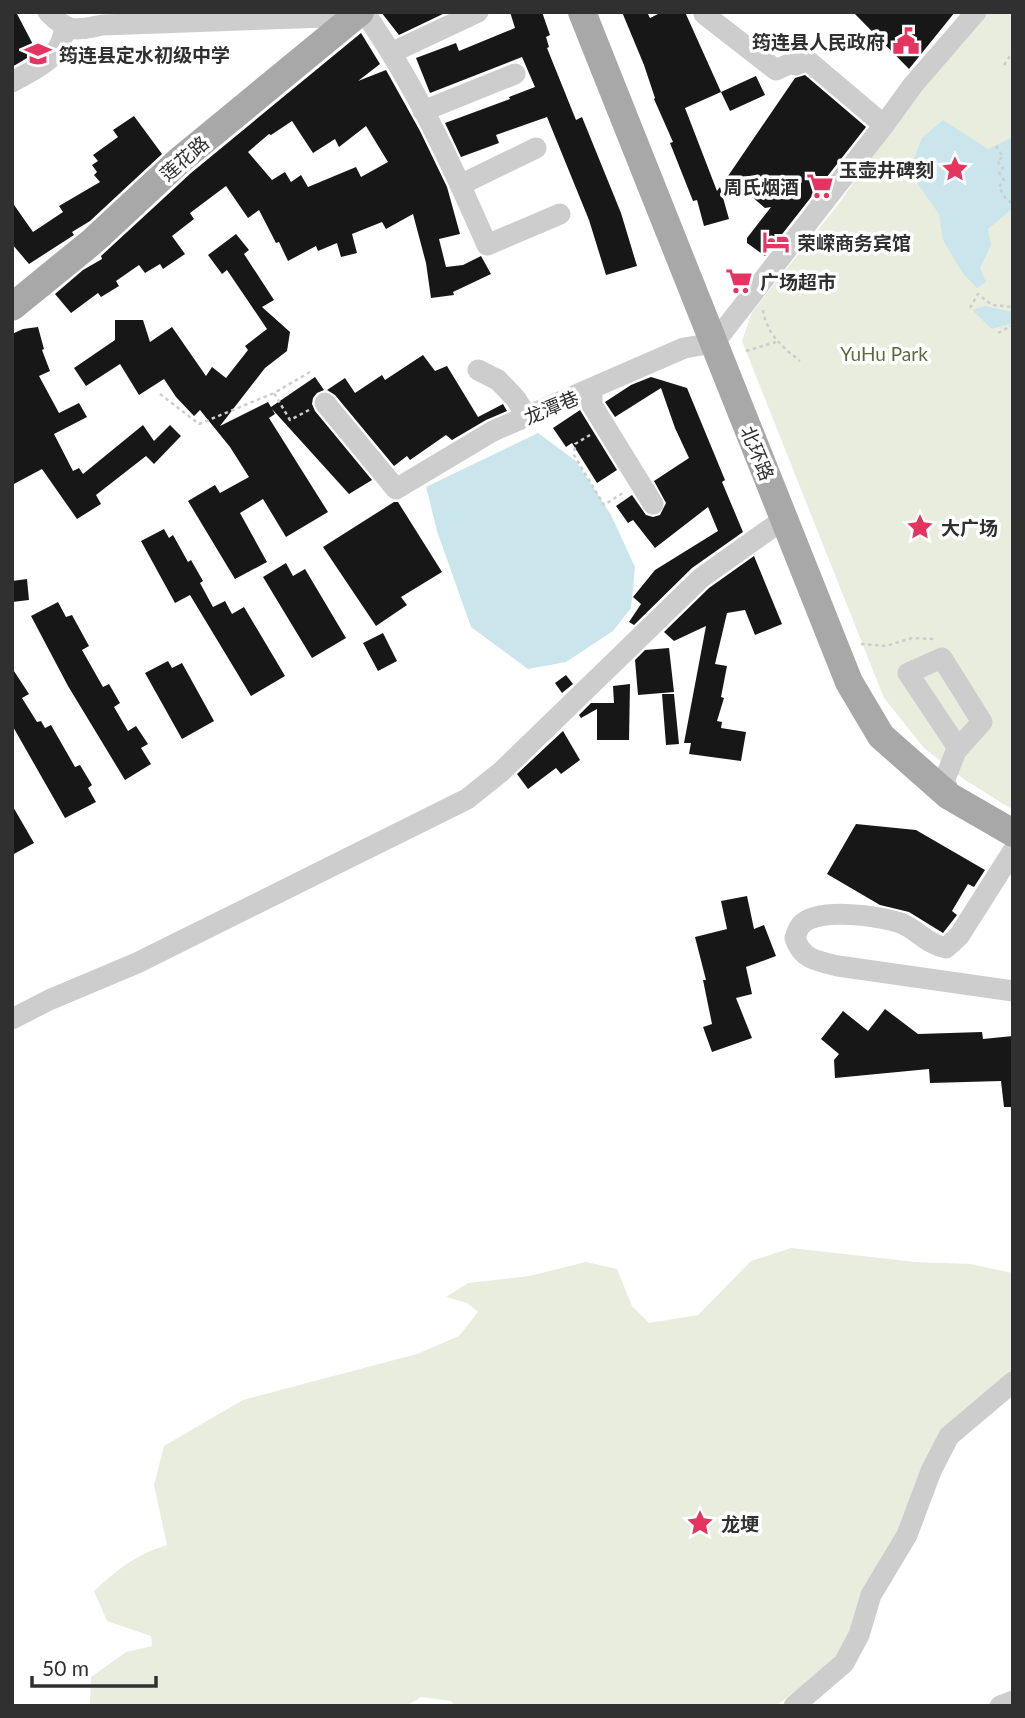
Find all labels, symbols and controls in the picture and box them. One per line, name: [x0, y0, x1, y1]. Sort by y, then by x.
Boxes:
public building icon: 筠连县人民政府: [891, 26, 921, 56]
place label: 筠连县人民政府: [752, 30, 885, 53]
school or university icon: 筠连县定水初级中学: [23, 39, 53, 69]
place label: 筠连县定水初级中学: [59, 43, 230, 66]
street label: 莲花路: [155, 131, 213, 185]
place icon: 玉壶井碑刻: [940, 154, 970, 184]
place label: 玉壶井碑刻: [839, 158, 934, 181]
supermarket icon: 周氏烟酒: [805, 171, 835, 201]
place label: 周氏烟酒: [723, 175, 799, 198]
hotel icon: 荣嵘商务宾馆: [761, 227, 791, 257]
place label: 荣嵘商务宾馆: [797, 231, 911, 254]
supermarket icon: 广场超市: [724, 266, 754, 296]
place label: 广场超市: [760, 270, 836, 293]
park label: YuHu Park: [840, 342, 928, 365]
street label: 龙潭巷: [520, 385, 582, 429]
street label: 北环路: [737, 422, 779, 484]
place icon: 大广场: [905, 512, 935, 542]
place label: 大广场: [941, 516, 998, 539]
place icon: 龙埂: [685, 1508, 715, 1538]
place label: 龙埂: [721, 1512, 759, 1535]
scale bar: [32, 1644, 156, 1688]
text: 50 m: [42, 1655, 89, 1680]

